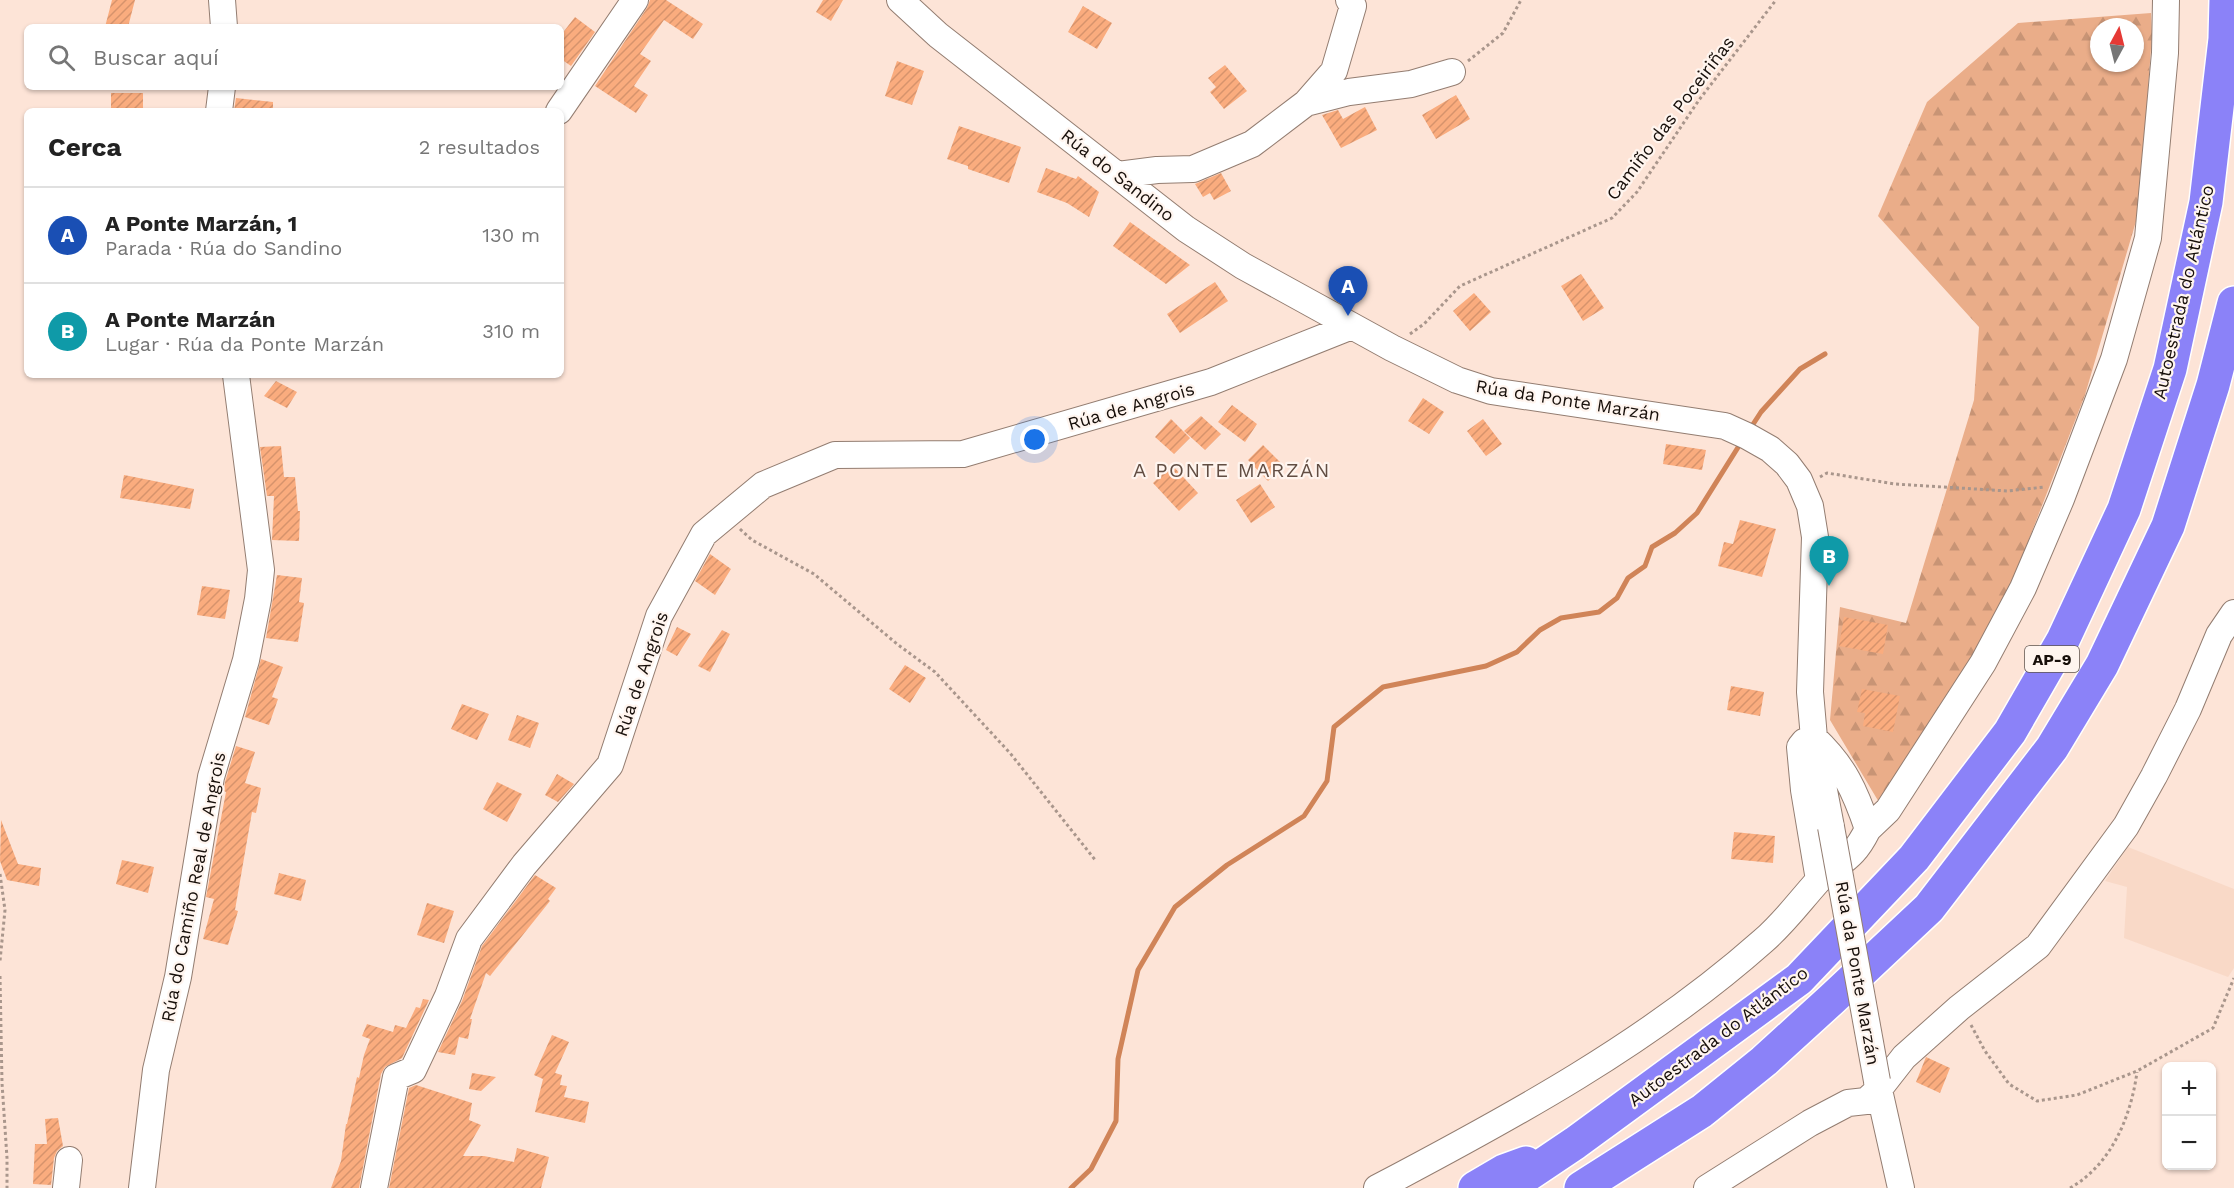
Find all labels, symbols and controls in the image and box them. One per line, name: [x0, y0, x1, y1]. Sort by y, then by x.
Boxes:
north arrow: [2090, 18, 2144, 72]
search box: [24, 24, 564, 90]
street label: Camiño das Poceiriñas: [1602, 32, 1738, 204]
icon: search: [45, 41, 78, 74]
text: Buscar aquí: [93, 45, 219, 70]
street label: Rúa do Sandino: [1057, 124, 1179, 226]
text: Cerca: [48, 132, 122, 162]
text: 2 resultados: [419, 135, 540, 159]
street label: Autoestrada do Atlántico: [2148, 183, 2218, 401]
text: A Ponte Marzán, 1: [105, 211, 297, 236]
text: A: [61, 223, 74, 247]
text: 130 m: [482, 223, 540, 247]
text: Parada · Rúa do Sandino: [105, 236, 342, 260]
pin: A: [1328, 266, 1368, 316]
text: A Ponte Marzán: [105, 307, 275, 332]
text: B: [61, 319, 74, 343]
text: 310 m: [482, 319, 540, 343]
text: Lugar · Rúa da Ponte Marzán: [105, 332, 384, 356]
street label: Rúa da Ponte Marzán: [1474, 375, 1662, 425]
street label: Rúa de Angrois: [1065, 378, 1197, 434]
your location: [1020, 425, 1049, 454]
district label: A PONTE MARZÁN: [1133, 458, 1331, 482]
pin: B: [1810, 536, 1848, 586]
street label: Rúa de Angrois: [610, 609, 672, 739]
road number: AP-9: [2025, 646, 2079, 672]
street label: Rúa do Camiño Real de Angrois: [156, 750, 230, 1024]
street label: Rúa da Ponte Marzán: [1831, 879, 1885, 1067]
street label: Autoestrada do Atlántico: [1624, 962, 1812, 1110]
map controls: [2162, 1062, 2216, 1170]
button: +: [2162, 1062, 2216, 1116]
button: −: [2162, 1116, 2216, 1170]

